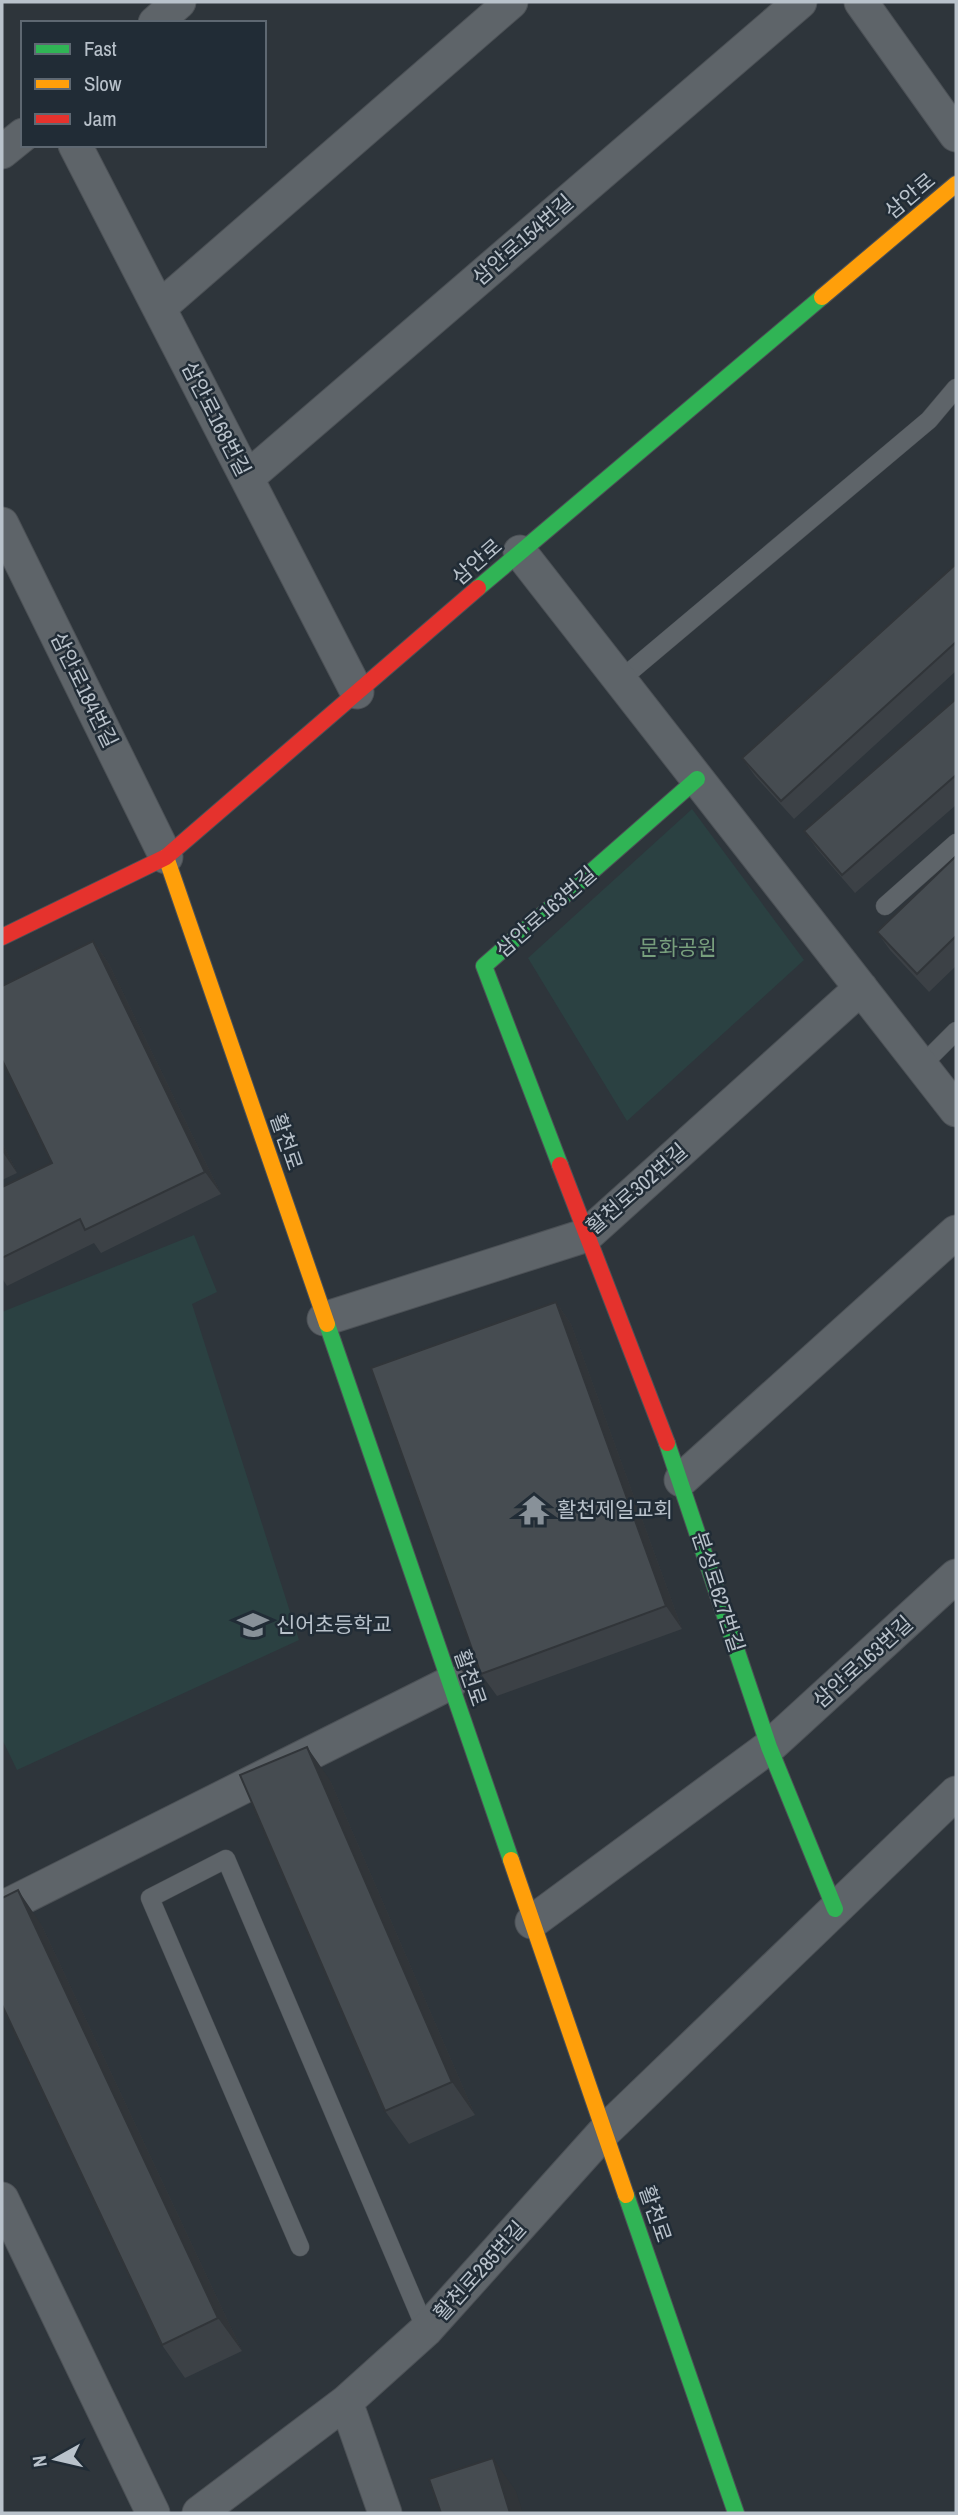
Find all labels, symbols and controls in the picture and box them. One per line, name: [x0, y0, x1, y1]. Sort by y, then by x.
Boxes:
legend: [21, 21, 266, 147]
text: Fast: [84, 34, 117, 63]
text: Slow: [84, 69, 122, 98]
text: Jam: [84, 104, 117, 133]
street label: 삼안로: [878, 166, 941, 225]
street label: 삼안로154번길: [466, 188, 579, 292]
street label: 삼안로168번길: [175, 356, 258, 481]
street label: 삼안로: [445, 532, 508, 592]
street label: 삼안로184번길: [44, 627, 125, 752]
street label: 삼안로163번길: [489, 860, 602, 964]
park label: 문화공원: [639, 933, 717, 962]
street label: 활천로: [263, 1110, 310, 1174]
street label: 활천로302번길: [580, 1137, 693, 1241]
temple icon: 활천제일교회: [517, 1493, 551, 1527]
place label: 활천제일교회: [557, 1495, 673, 1524]
street label: 분성로627번길: [685, 1528, 752, 1656]
school or university icon: 신어초등학교: [236, 1608, 270, 1642]
street label: 삼안로163번길: [806, 1609, 919, 1714]
place label: 신어초등학교: [276, 1610, 392, 1639]
street label: 활천로: [447, 1646, 494, 1710]
street label: 활천로: [632, 2182, 679, 2246]
street label: 활천로285번길: [427, 2214, 532, 2327]
north arrow: [21, 2424, 91, 2494]
text: N: [26, 2454, 53, 2469]

